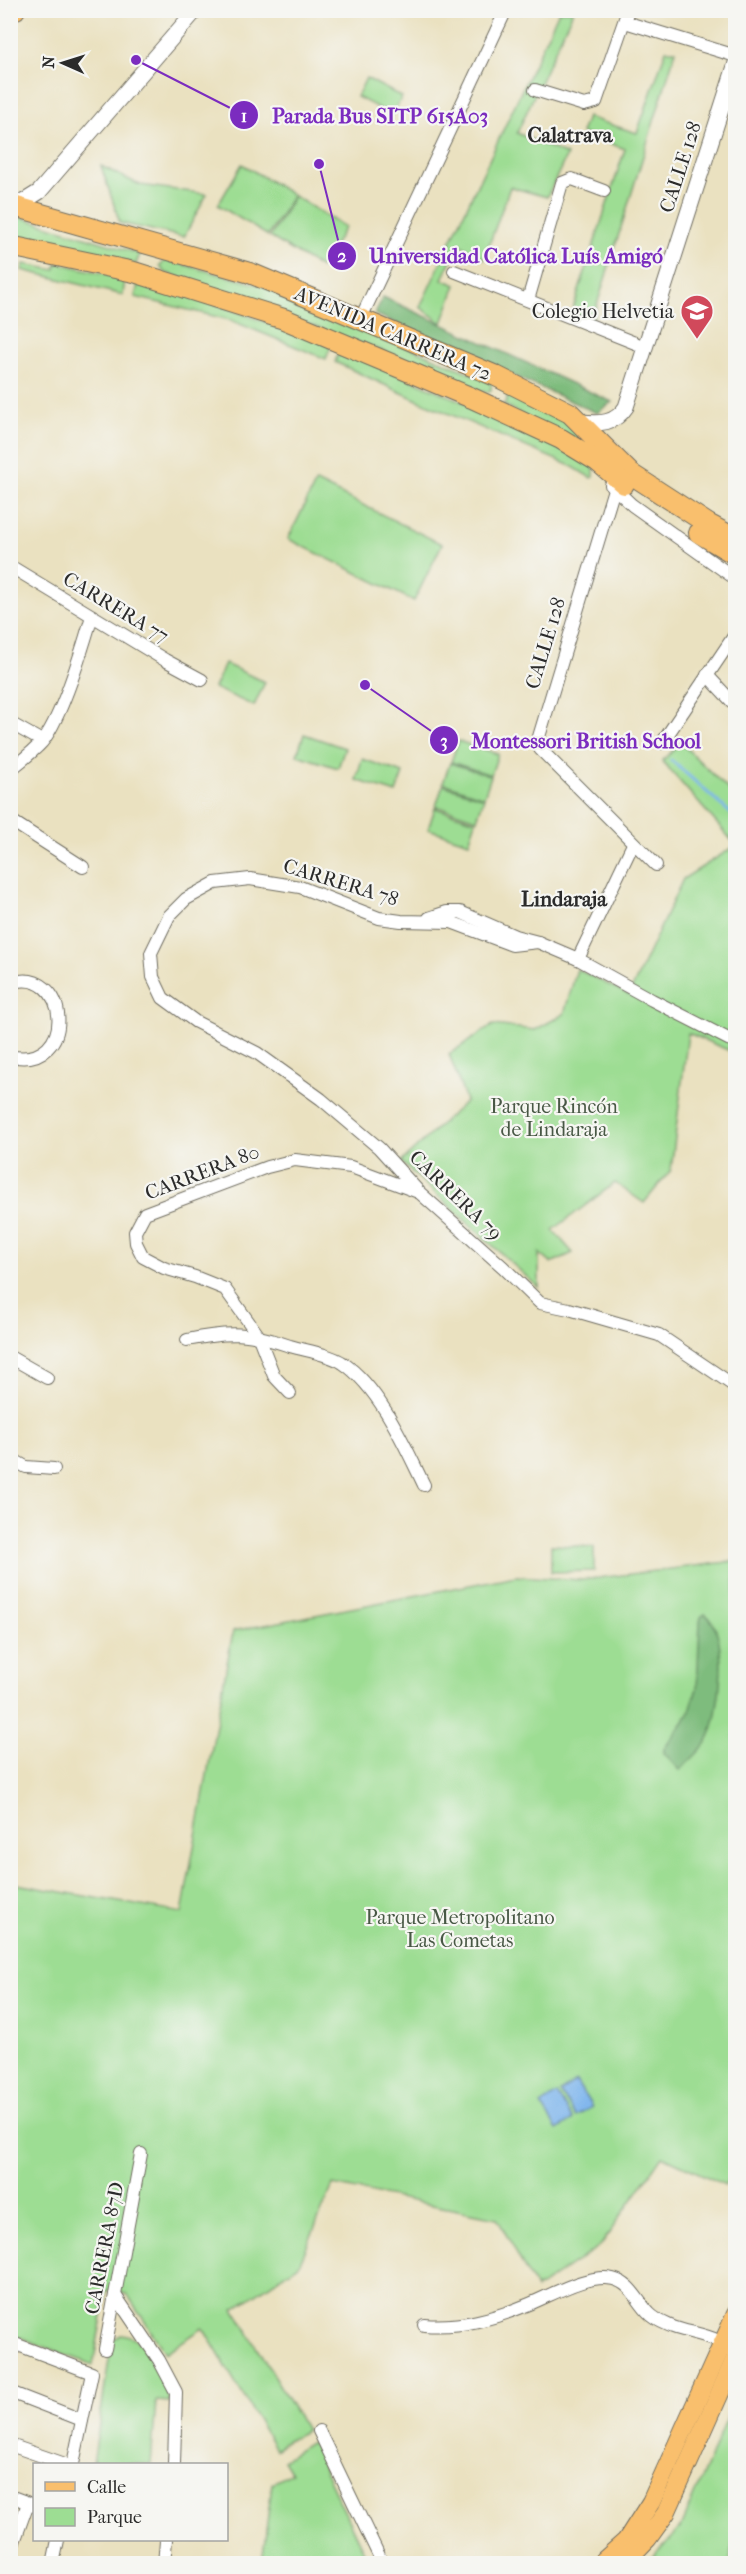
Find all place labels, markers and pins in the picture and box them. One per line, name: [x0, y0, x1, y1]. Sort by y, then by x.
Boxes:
callout: Parada Bus SITP 615A03: [229, 96, 500, 135]
callout: Universidad Católica Luís Amigó: [327, 236, 675, 275]
school or university icon: Colegio Helvetia: [679, 293, 715, 340]
place label: Colegio Helvetia: [532, 300, 675, 323]
callout: Montessori British School: [429, 721, 713, 760]

